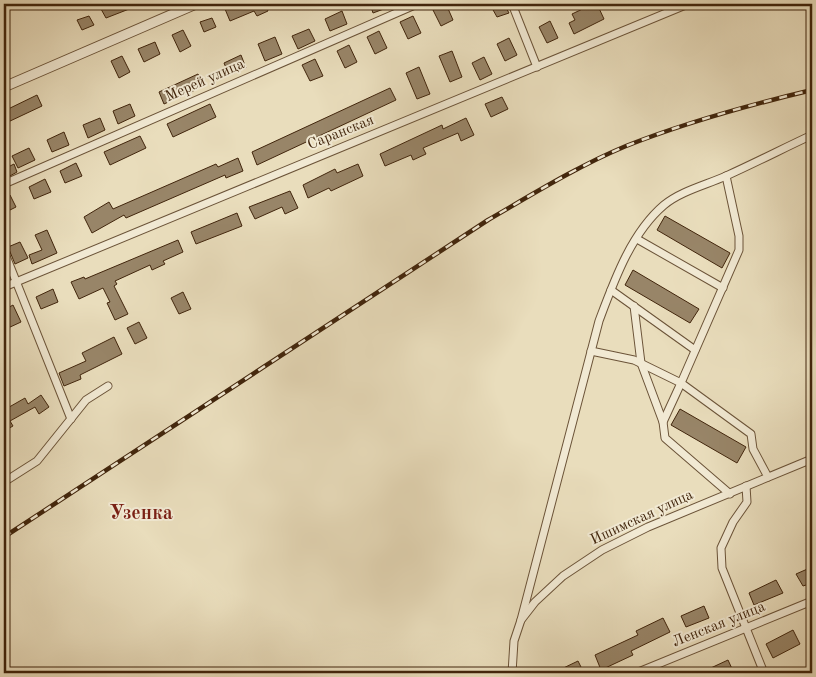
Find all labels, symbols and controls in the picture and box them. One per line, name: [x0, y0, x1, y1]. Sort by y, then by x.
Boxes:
street label: Мерей улица: [163, 57, 247, 105]
street label: Саранская: [306, 113, 377, 153]
street label: Ишимская улица: [588, 487, 696, 548]
district label: Узенка: [109, 504, 173, 524]
street label: Ленская улица: [670, 599, 768, 650]

